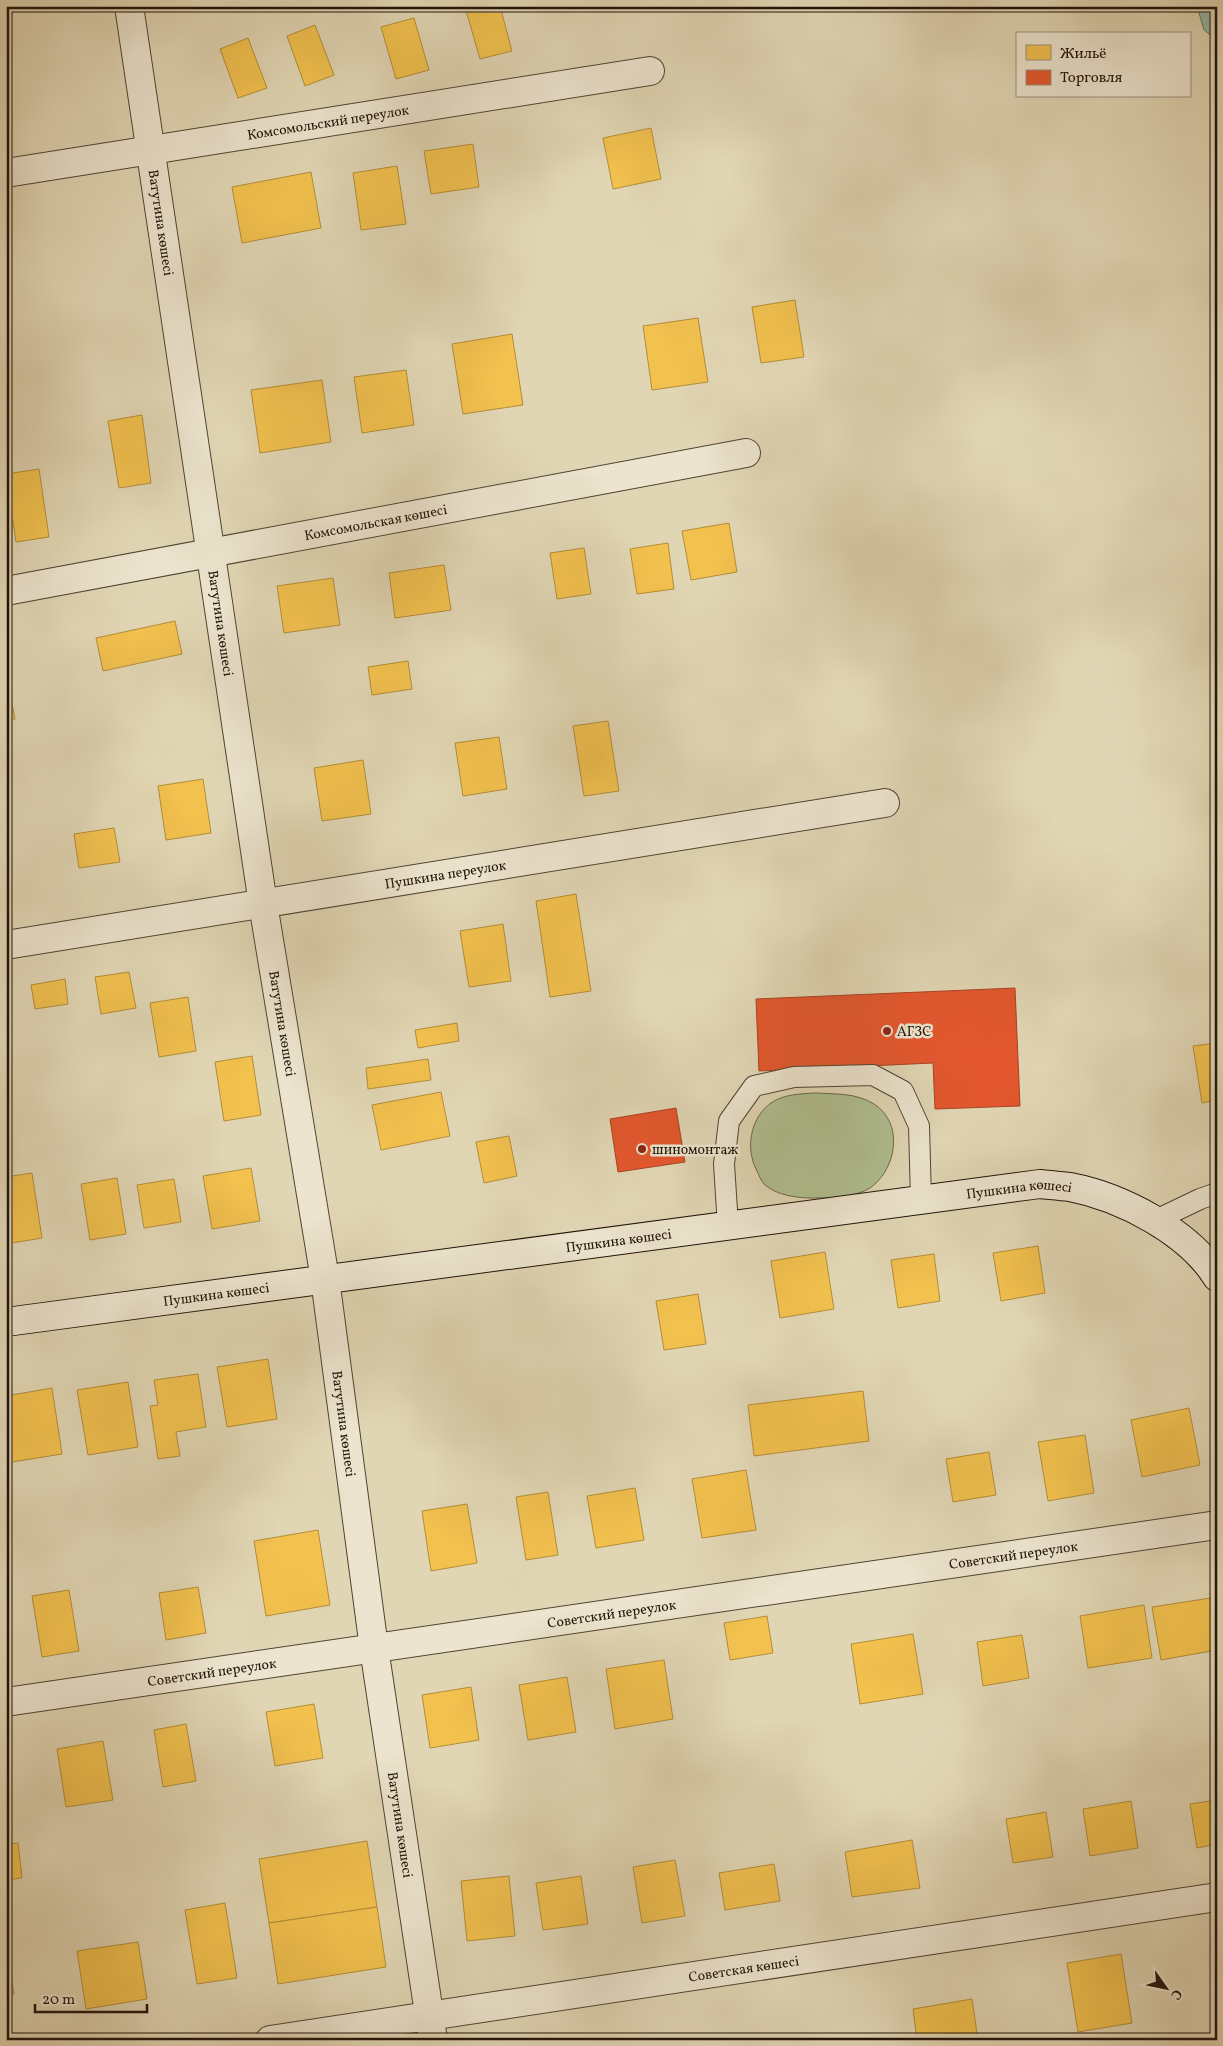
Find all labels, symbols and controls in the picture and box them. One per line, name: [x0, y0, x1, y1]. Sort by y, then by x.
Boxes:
legend: [1016, 32, 1190, 98]
text: Жильё: [1060, 44, 1106, 65]
text: Торговля: [1060, 68, 1122, 89]
street label: Комсомольский переулок: [246, 101, 411, 146]
street label: Ватутина көшесі: [143, 168, 177, 277]
street label: Комсомольская көшесі: [303, 501, 449, 546]
street label: Ватутина көшесі: [202, 569, 237, 678]
street label: Пушкина переулок: [384, 856, 508, 895]
street label: Ватутина көшесі: [263, 969, 299, 1078]
place label: АГЗС: [897, 1023, 931, 1042]
marker: АГЗС: [881, 1025, 893, 1037]
place label: шиномонтаж: [652, 1141, 738, 1160]
marker: шиномонтаж: [636, 1143, 648, 1155]
street label: Пушкина көшесі: [965, 1176, 1074, 1205]
street label: Пушкина көшесі: [564, 1225, 673, 1258]
street label: Пушкина көшесі: [162, 1279, 271, 1312]
street label: Ватутина көшесі: [326, 1370, 359, 1478]
street label: Советский переулок: [948, 1537, 1080, 1575]
street label: Советский переулок: [546, 1596, 678, 1634]
street label: Советский переулок: [146, 1655, 278, 1692]
street label: Ватутина көшесі: [382, 1771, 416, 1879]
street label: Советская көшесі: [687, 1952, 800, 1988]
north arrow: [1140, 1964, 1190, 2014]
scale bar: [35, 1981, 148, 2013]
text: С: [1165, 1985, 1186, 2003]
text: 20 m: [42, 1990, 75, 2011]

